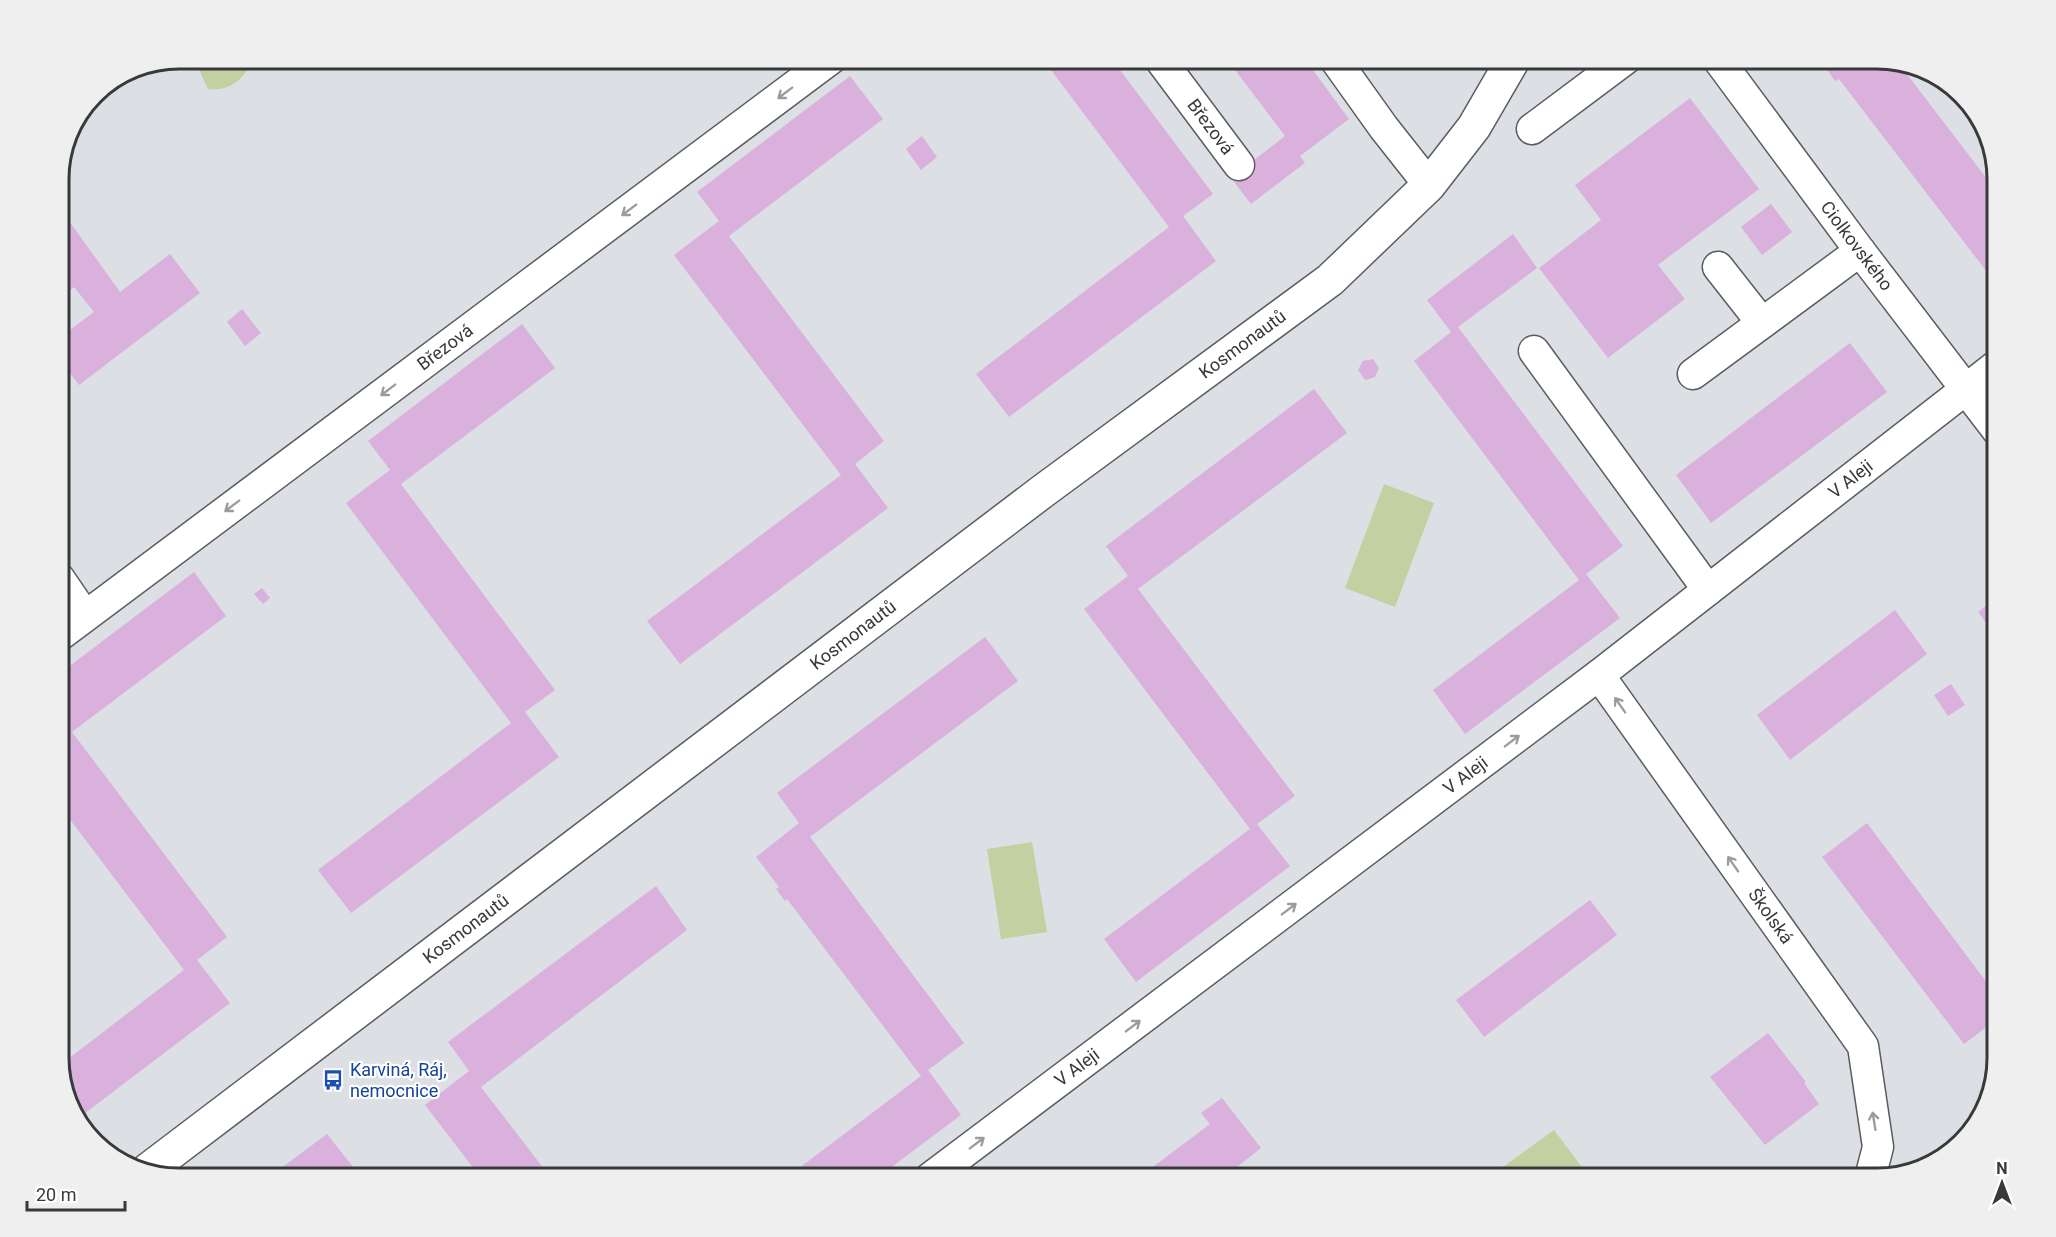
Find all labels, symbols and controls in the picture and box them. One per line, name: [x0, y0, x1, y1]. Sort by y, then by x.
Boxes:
one-way arrow: [778, 87, 794, 100]
street label: Březová: [1183, 95, 1238, 159]
street label: Ciolkovského: [1817, 197, 1897, 295]
one-way arrow: [621, 204, 637, 216]
street label: Kosmonautů: [1195, 305, 1290, 383]
street label: Březová: [413, 319, 477, 375]
one-way arrow: [381, 383, 397, 396]
street label: V Aleji: [1824, 455, 1877, 502]
one-way arrow: [225, 500, 241, 513]
street label: Kosmonautů: [806, 595, 900, 674]
one-way arrow: [1614, 697, 1626, 714]
one-way arrow: [1503, 735, 1519, 747]
street label: V Aleji: [1439, 751, 1492, 798]
one-way arrow: [1727, 856, 1739, 872]
street label: Školská: [1744, 884, 1798, 948]
street label: Kosmonautů: [419, 889, 513, 968]
one-way arrow: [1280, 902, 1296, 915]
one-way arrow: [1124, 1020, 1140, 1032]
street label: V Aleji: [1050, 1044, 1103, 1091]
place label: Karviná, Ráj, nemocnice: [350, 1059, 447, 1101]
bus stop icon: Karviná, Ráj, nemocnice: [321, 1068, 345, 1092]
one-way arrow: [1869, 1112, 1880, 1132]
one-way arrow: [969, 1137, 985, 1150]
north arrow: [1972, 1153, 2032, 1213]
text: N: [1996, 1159, 2008, 1178]
scale bar: [27, 1174, 124, 1212]
text: 20 m: [36, 1184, 76, 1205]

